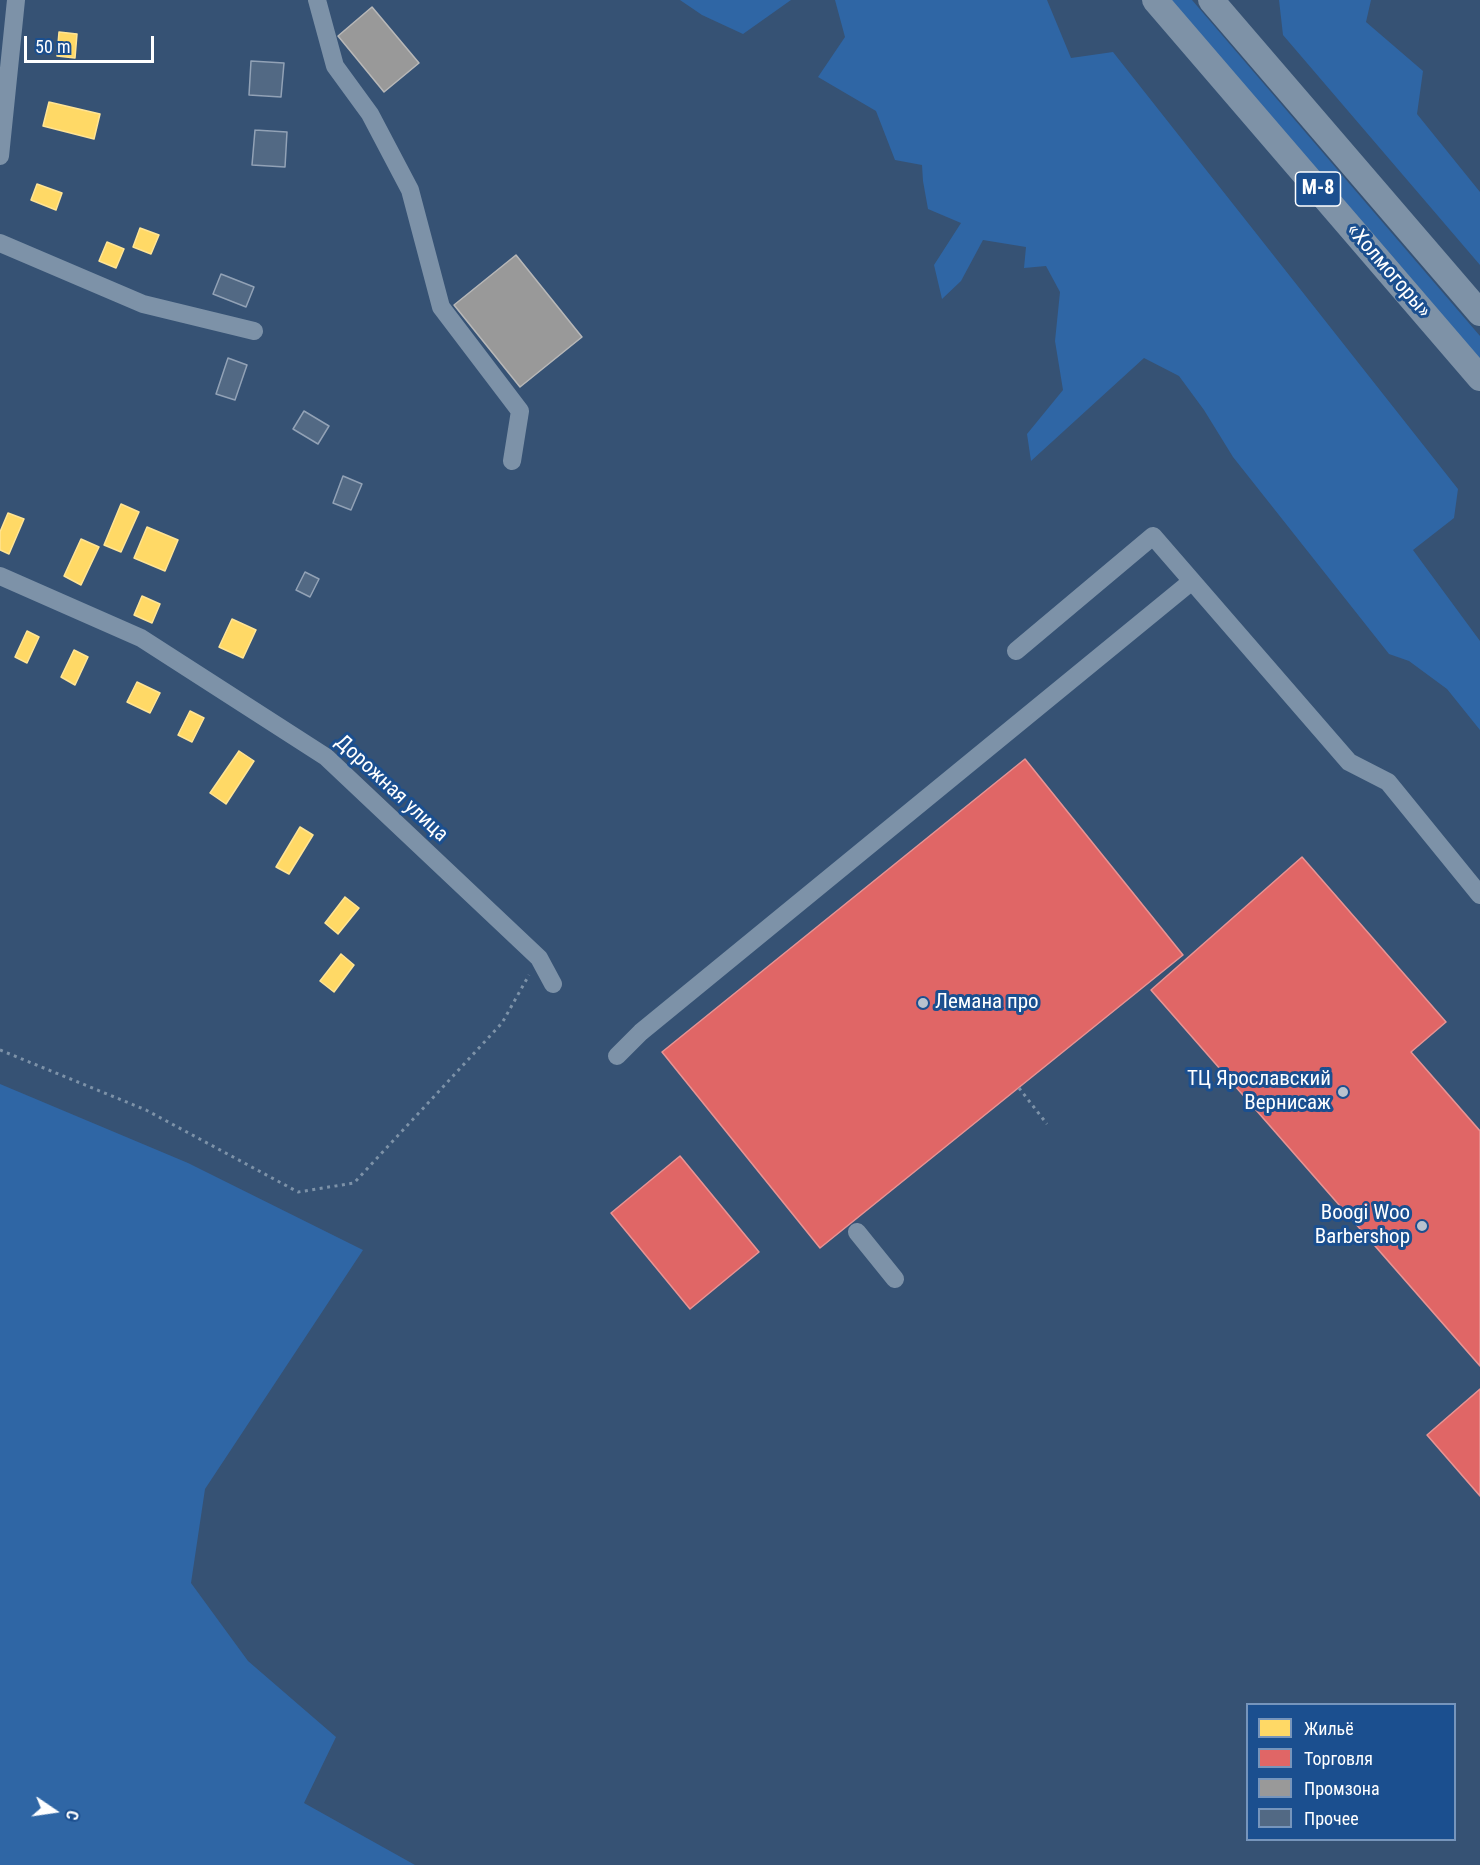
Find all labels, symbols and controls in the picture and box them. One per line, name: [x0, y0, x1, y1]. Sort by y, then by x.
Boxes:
scale bar: [27, 24, 158, 62]
text: 50 m: [35, 36, 70, 57]
road number: М-8: [1296, 172, 1340, 206]
street label: «Холмогоры»: [1340, 219, 1436, 323]
street label: Дорожная улица: [329, 730, 453, 848]
place label: Лемана про: [935, 990, 1039, 1016]
marker: Лемана про: [916, 996, 930, 1010]
place label: ТЦ Ярославский Вернисаж: [1187, 1067, 1331, 1117]
marker: ТЦ Ярославский Вернисаж: [1336, 1085, 1350, 1099]
place label: Boogi Woo Barbershop: [1315, 1201, 1410, 1251]
marker: Boogi Woo Barbershop: [1415, 1219, 1429, 1233]
legend: [1246, 1703, 1456, 1841]
text: Жильё: [1304, 1718, 1354, 1739]
text: Торговля: [1304, 1748, 1373, 1769]
text: Промзона: [1304, 1778, 1380, 1799]
north arrow: [24, 1781, 84, 1841]
text: Прочее: [1304, 1808, 1359, 1829]
text: С: [62, 1809, 82, 1822]

